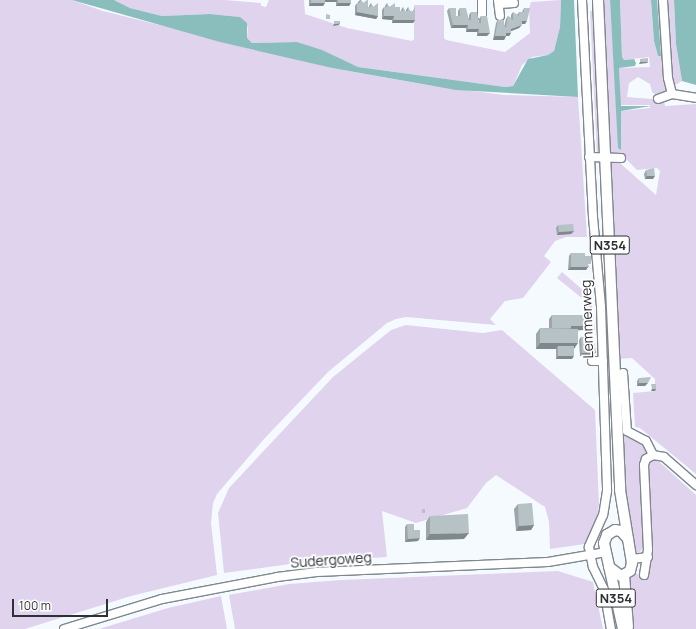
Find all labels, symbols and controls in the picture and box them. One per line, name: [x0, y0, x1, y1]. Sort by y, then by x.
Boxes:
road number: N354: [589, 234, 631, 256]
street label: Lemmerweg: [577, 279, 597, 359]
street label: Sudergoweg: [290, 549, 372, 571]
road number: N354: [595, 587, 637, 609]
scale bar: [14, 591, 110, 617]
text: 100 m: [19, 597, 51, 614]

